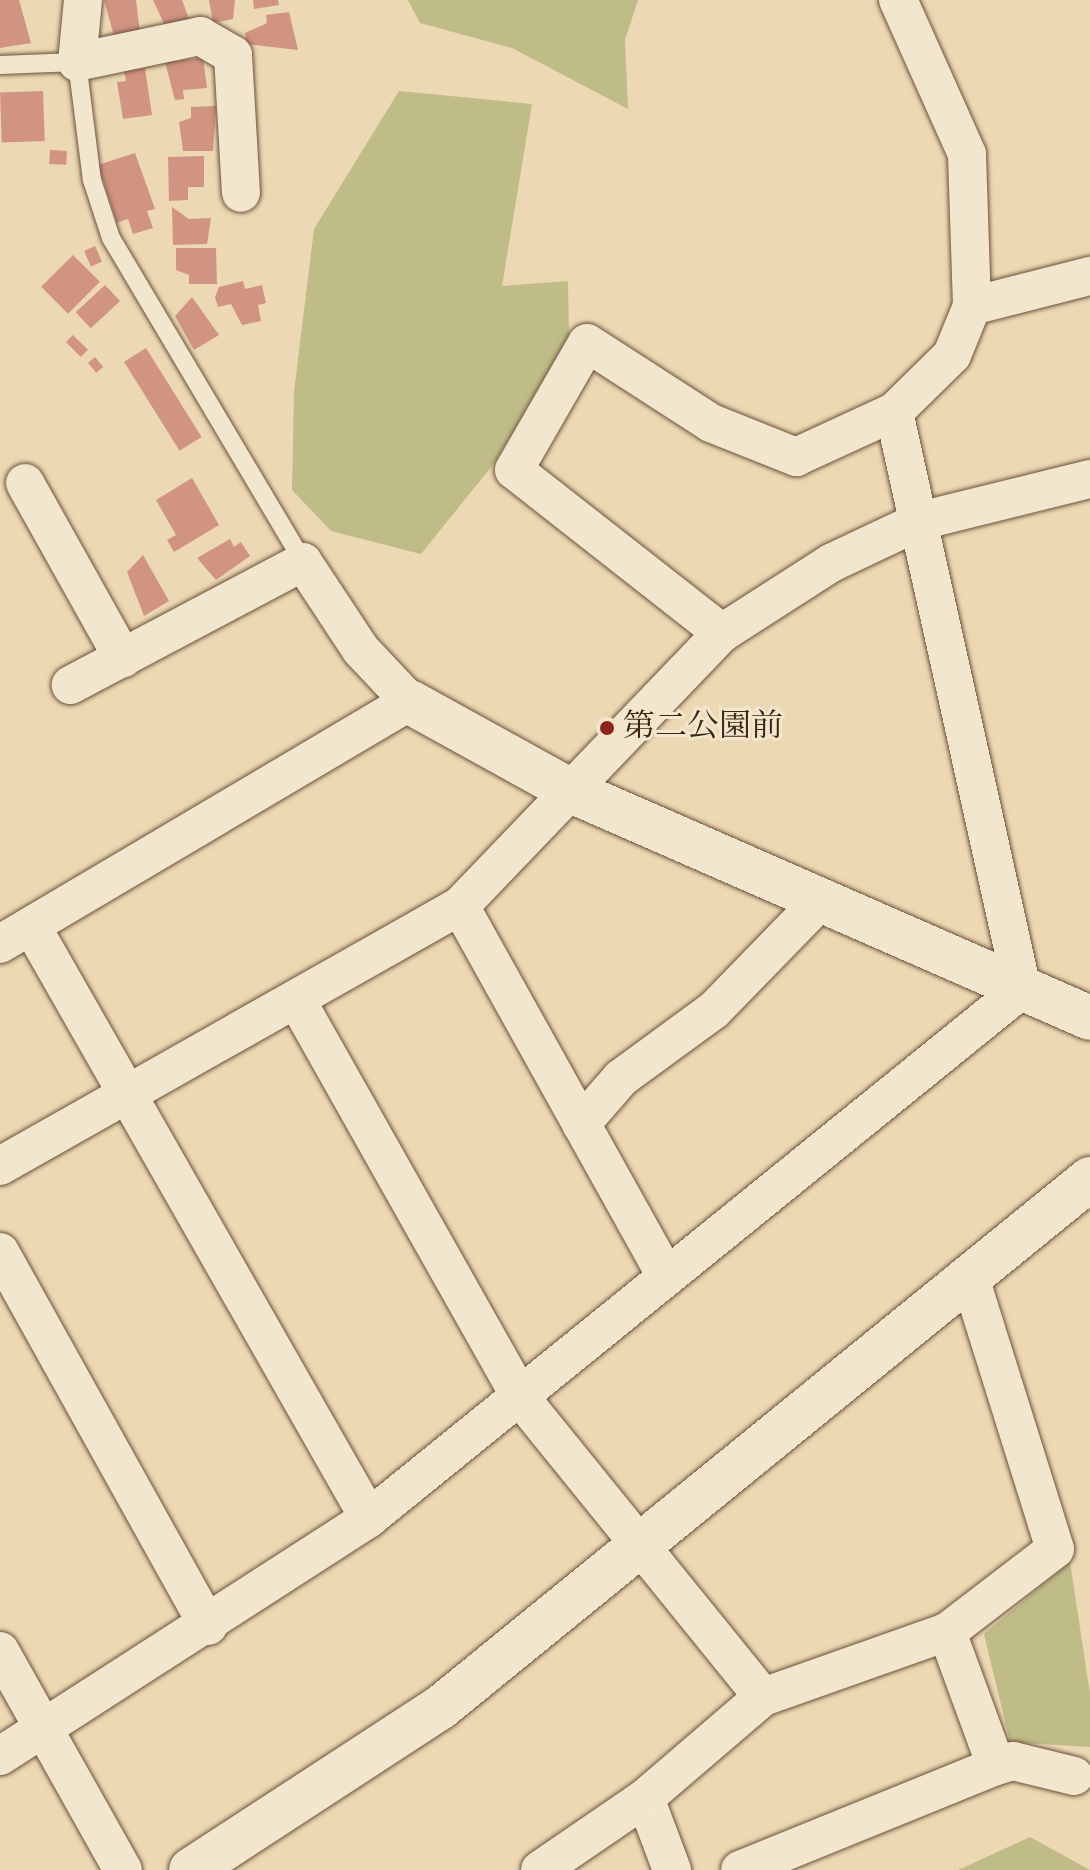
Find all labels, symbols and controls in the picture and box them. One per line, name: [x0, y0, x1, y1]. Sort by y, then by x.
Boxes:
place label: 第二公園前: [623, 709, 783, 747]
marker: 第二公園前: [598, 719, 616, 737]

